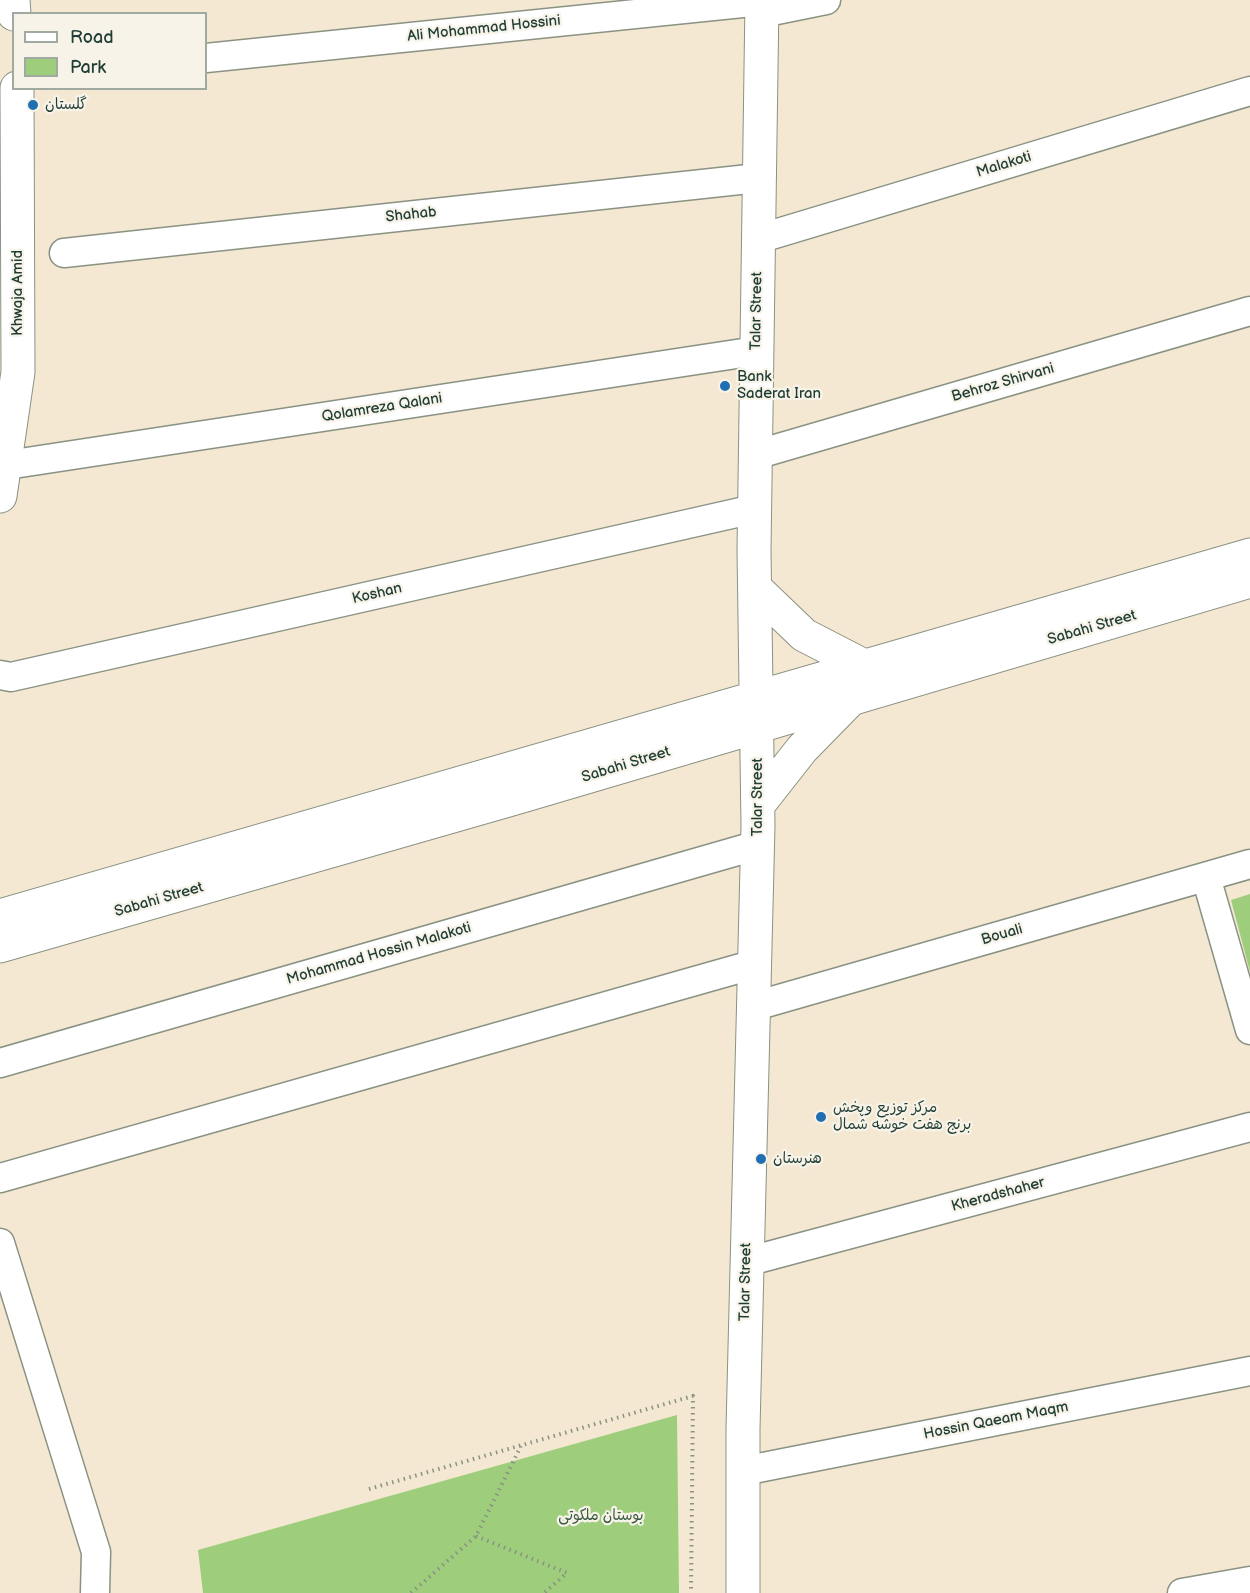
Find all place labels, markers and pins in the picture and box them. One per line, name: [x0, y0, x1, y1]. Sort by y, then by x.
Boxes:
place label: گلستان: [45, 96, 87, 114]
marker: گلستان: [26, 98, 40, 112]
place label: Bank Saderat Iran: [737, 368, 821, 403]
marker: Bank Saderat Iran: [718, 379, 732, 393]
place label: مرکز توزیع وپخش برنج هفت خوشه شمال: [833, 1099, 971, 1134]
marker: مرکز توزیع وپخش برنج هفت خوشه شمال: [814, 1110, 828, 1124]
place label: هنرستان: [773, 1150, 822, 1168]
marker: هنرستان: [754, 1152, 768, 1166]

